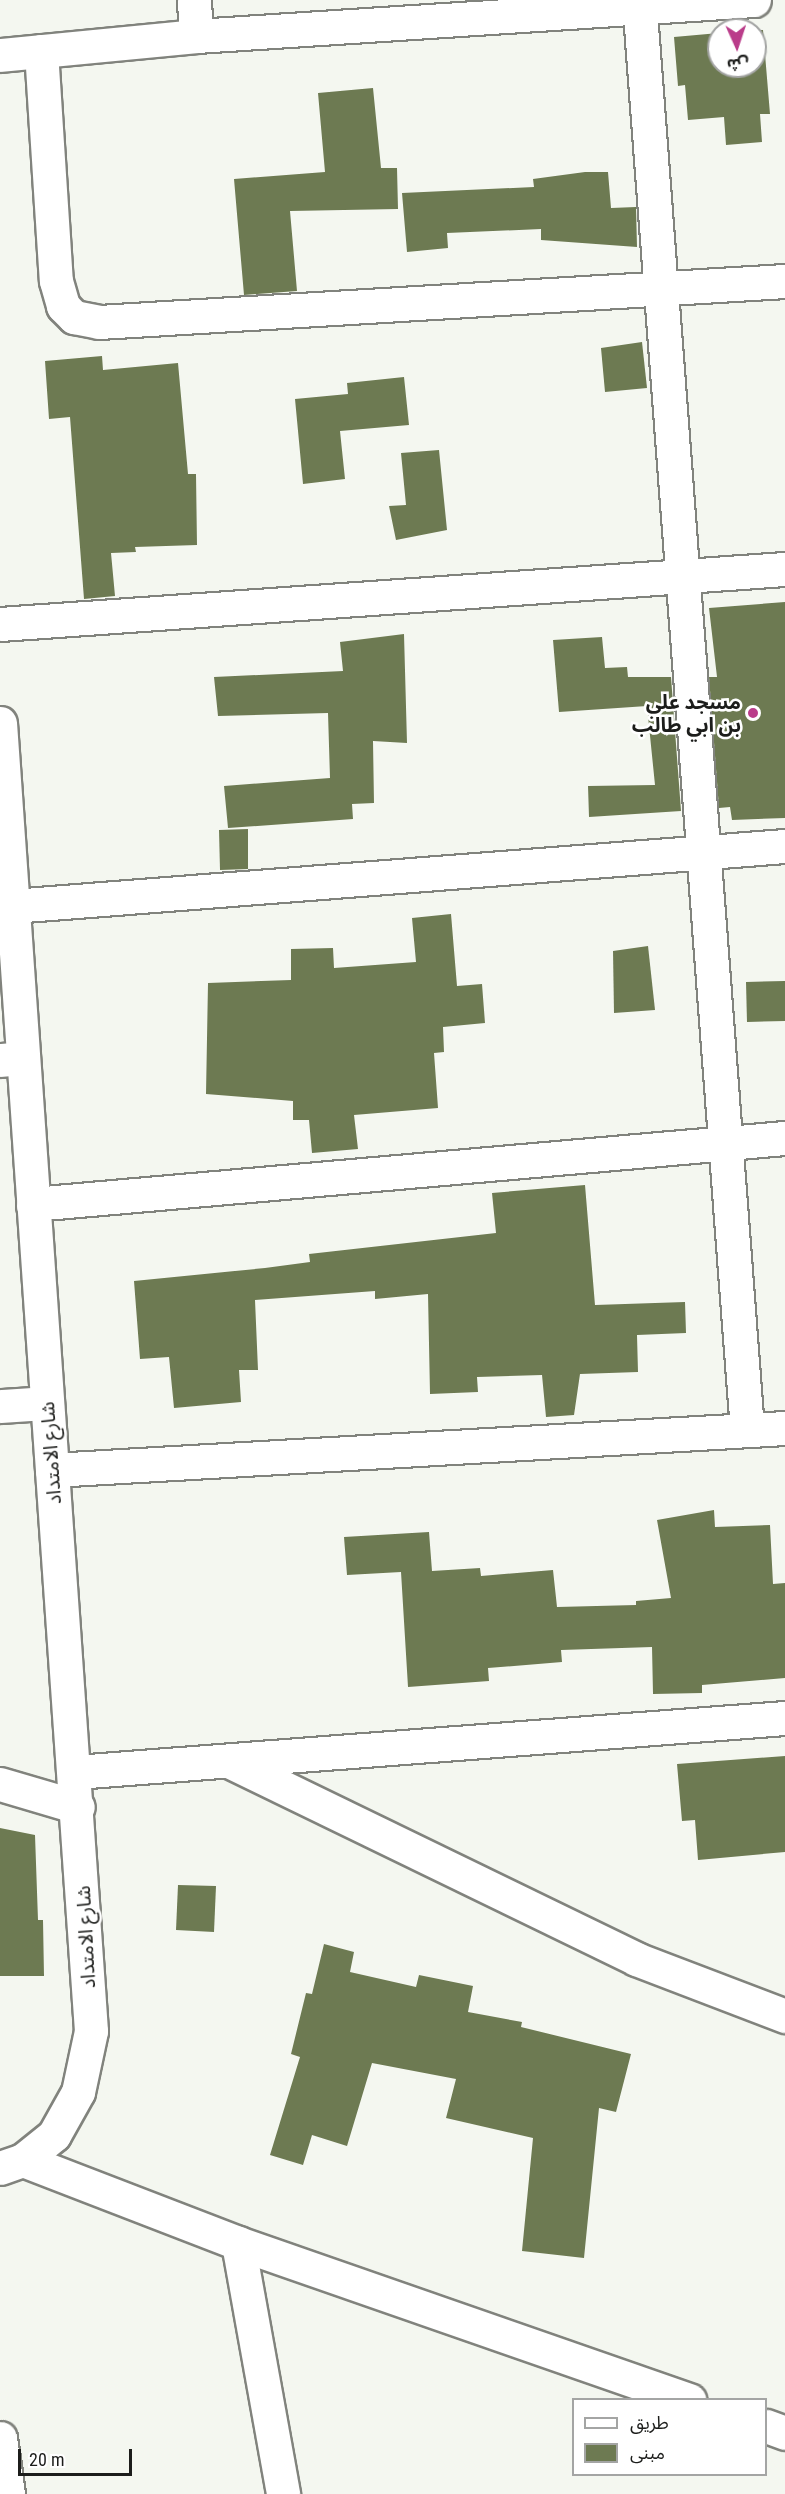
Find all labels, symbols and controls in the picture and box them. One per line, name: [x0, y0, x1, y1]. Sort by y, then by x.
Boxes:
north arrow: [707, 18, 767, 78]
text: ش: [726, 54, 749, 75]
place label: مسجد علي بن ابي طالب: [632, 690, 741, 737]
marker: مسجد علي بن ابي طالب: [746, 706, 760, 720]
street label: شارع الامتداد: [35, 1401, 67, 1505]
street label: شارع الامتداد: [71, 1885, 101, 1989]
legend: [572, 2398, 767, 2476]
text: طريق: [630, 2412, 669, 2433]
scale bar: [21, 2437, 135, 2475]
text: مبنى: [630, 2442, 665, 2463]
text: 20 m: [29, 2449, 64, 2470]

